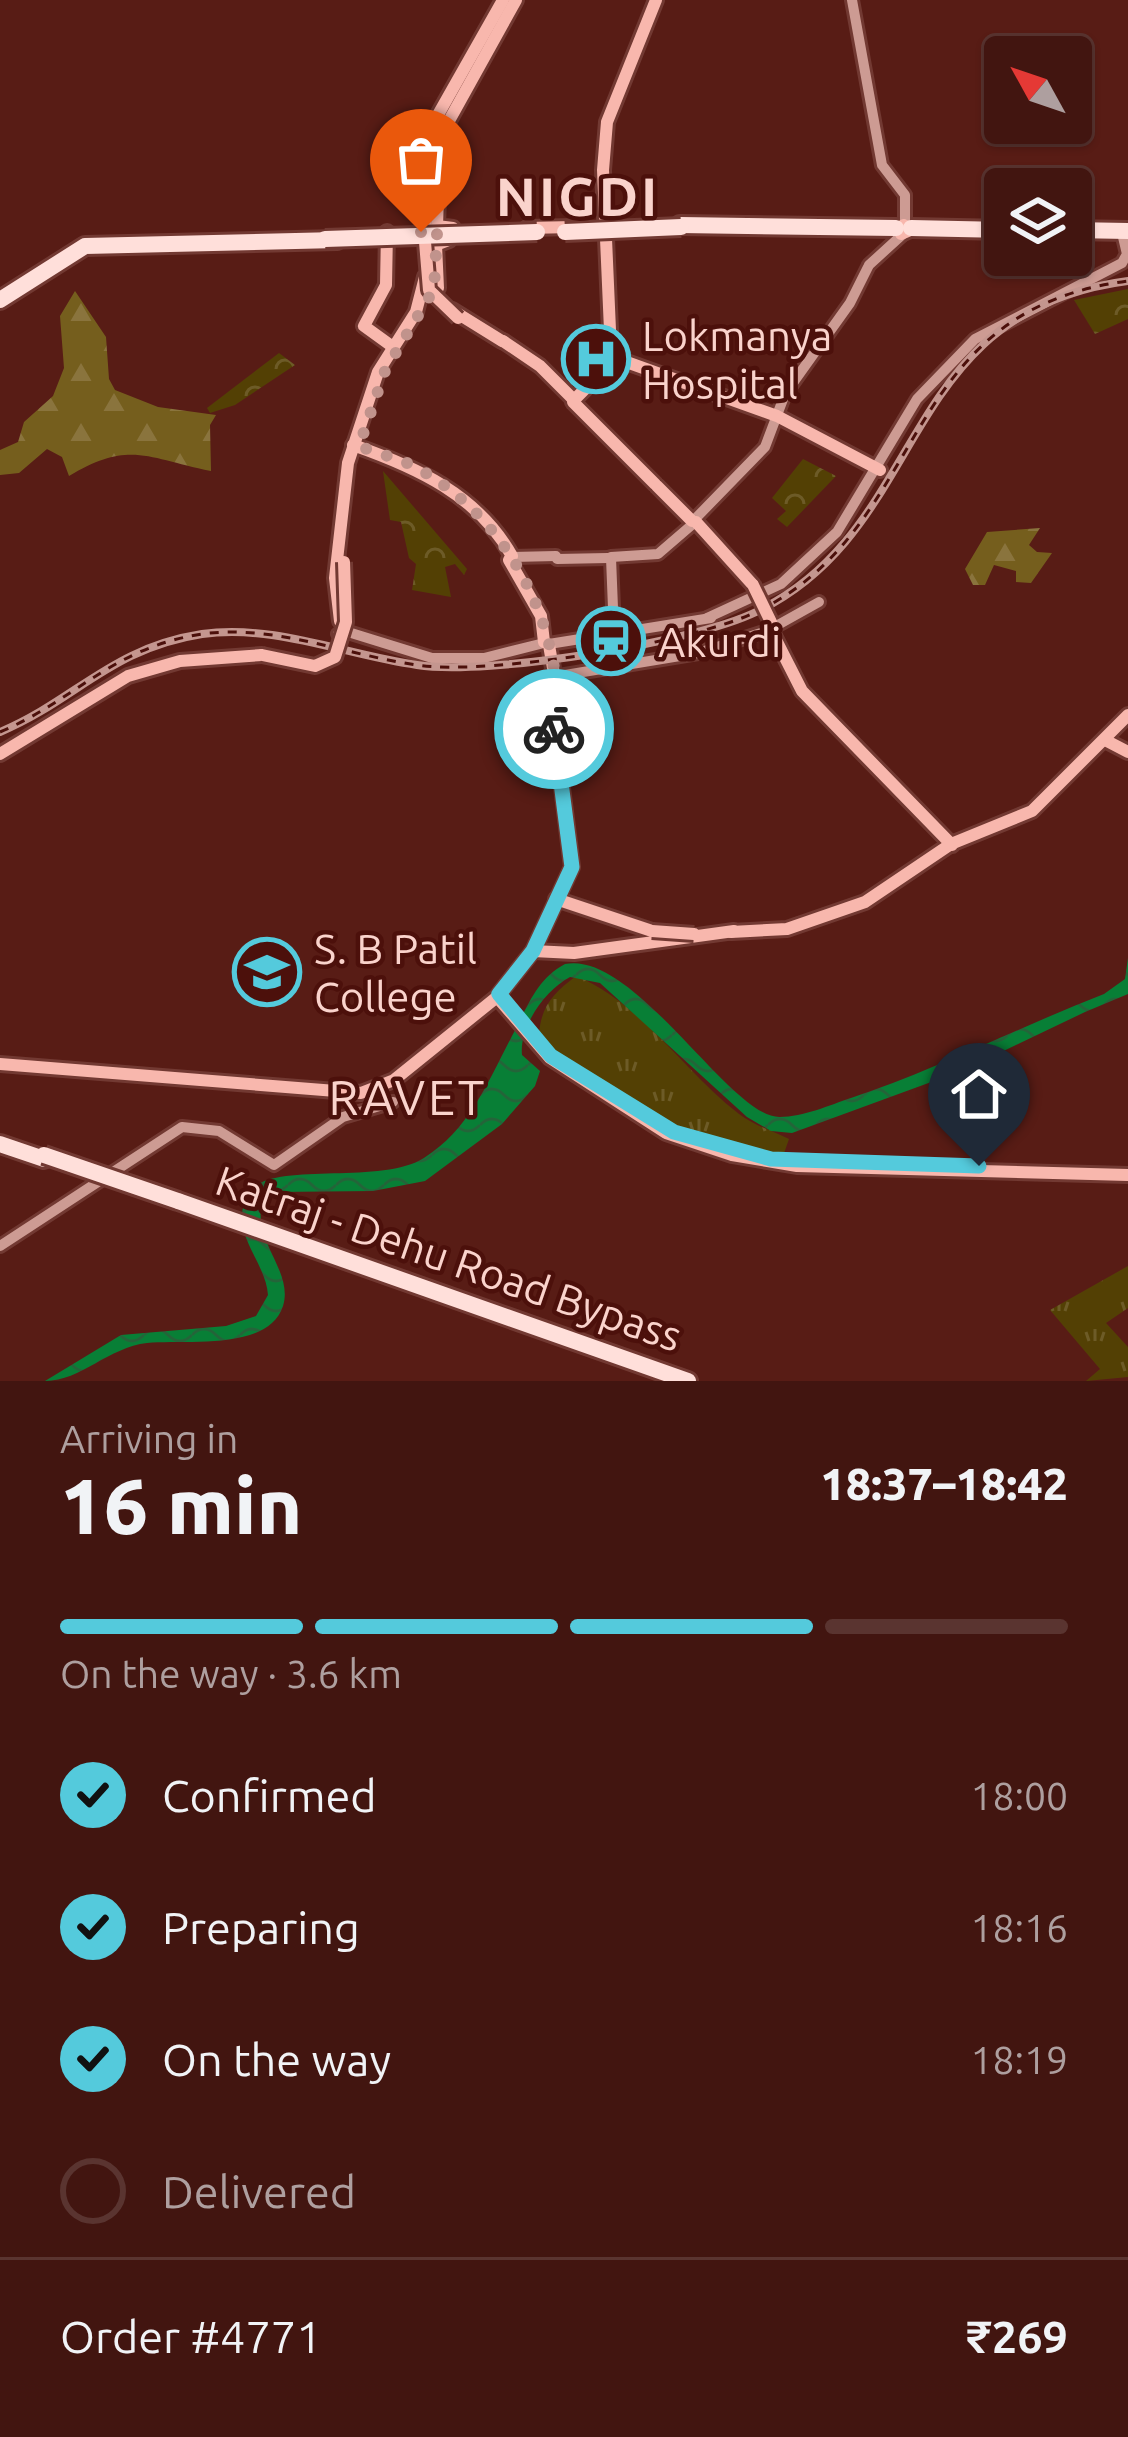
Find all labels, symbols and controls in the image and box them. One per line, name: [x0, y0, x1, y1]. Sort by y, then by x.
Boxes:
north arrow: [984, 36, 1092, 144]
map controls: [984, 36, 1092, 276]
pin: [370, 109, 472, 232]
icon: bag: [388, 127, 454, 193]
district label: NIGDI: [496, 166, 660, 226]
button: layers: [984, 168, 1092, 276]
place label: Lokmanya Hospital: [642, 312, 832, 407]
hospital icon: Lokmanya Hospital: [561, 324, 631, 394]
station icon: Akurdi: [576, 606, 646, 676]
place label: Akurdi: [658, 618, 781, 665]
courier: [494, 669, 614, 789]
icon: bike: [521, 696, 587, 762]
place label: S. B Patil College: [314, 925, 477, 1020]
school or university icon: S. B Patil College: [232, 937, 302, 1007]
pin: [928, 1043, 1030, 1166]
icon: home: [946, 1061, 1012, 1127]
district label: RAVET: [328, 1070, 488, 1124]
street label: Katraj - Dehu Road Bypass: [210, 1156, 688, 1360]
text: Arriving in: [60, 1417, 238, 1460]
text: 18:37–18:42: [820, 1458, 1068, 1509]
text: 16 min: [60, 1461, 302, 1549]
text: On the way · 3.6 km: [60, 1652, 402, 1695]
icon: check: [60, 1762, 126, 1828]
text: Confirmed: [162, 1770, 377, 1821]
text: 18:00: [970, 1774, 1068, 1817]
icon: check: [60, 1894, 126, 1960]
text: Preparing: [162, 1902, 360, 1953]
text: 18:16: [970, 1906, 1068, 1949]
icon: check: [60, 2026, 126, 2092]
text: On the way: [162, 2034, 391, 2085]
text: 18:19: [970, 2038, 1068, 2081]
text: Delivered: [162, 2166, 356, 2217]
text: Order #4771: [60, 2311, 322, 2362]
text: ₹269: [966, 2311, 1068, 2362]

